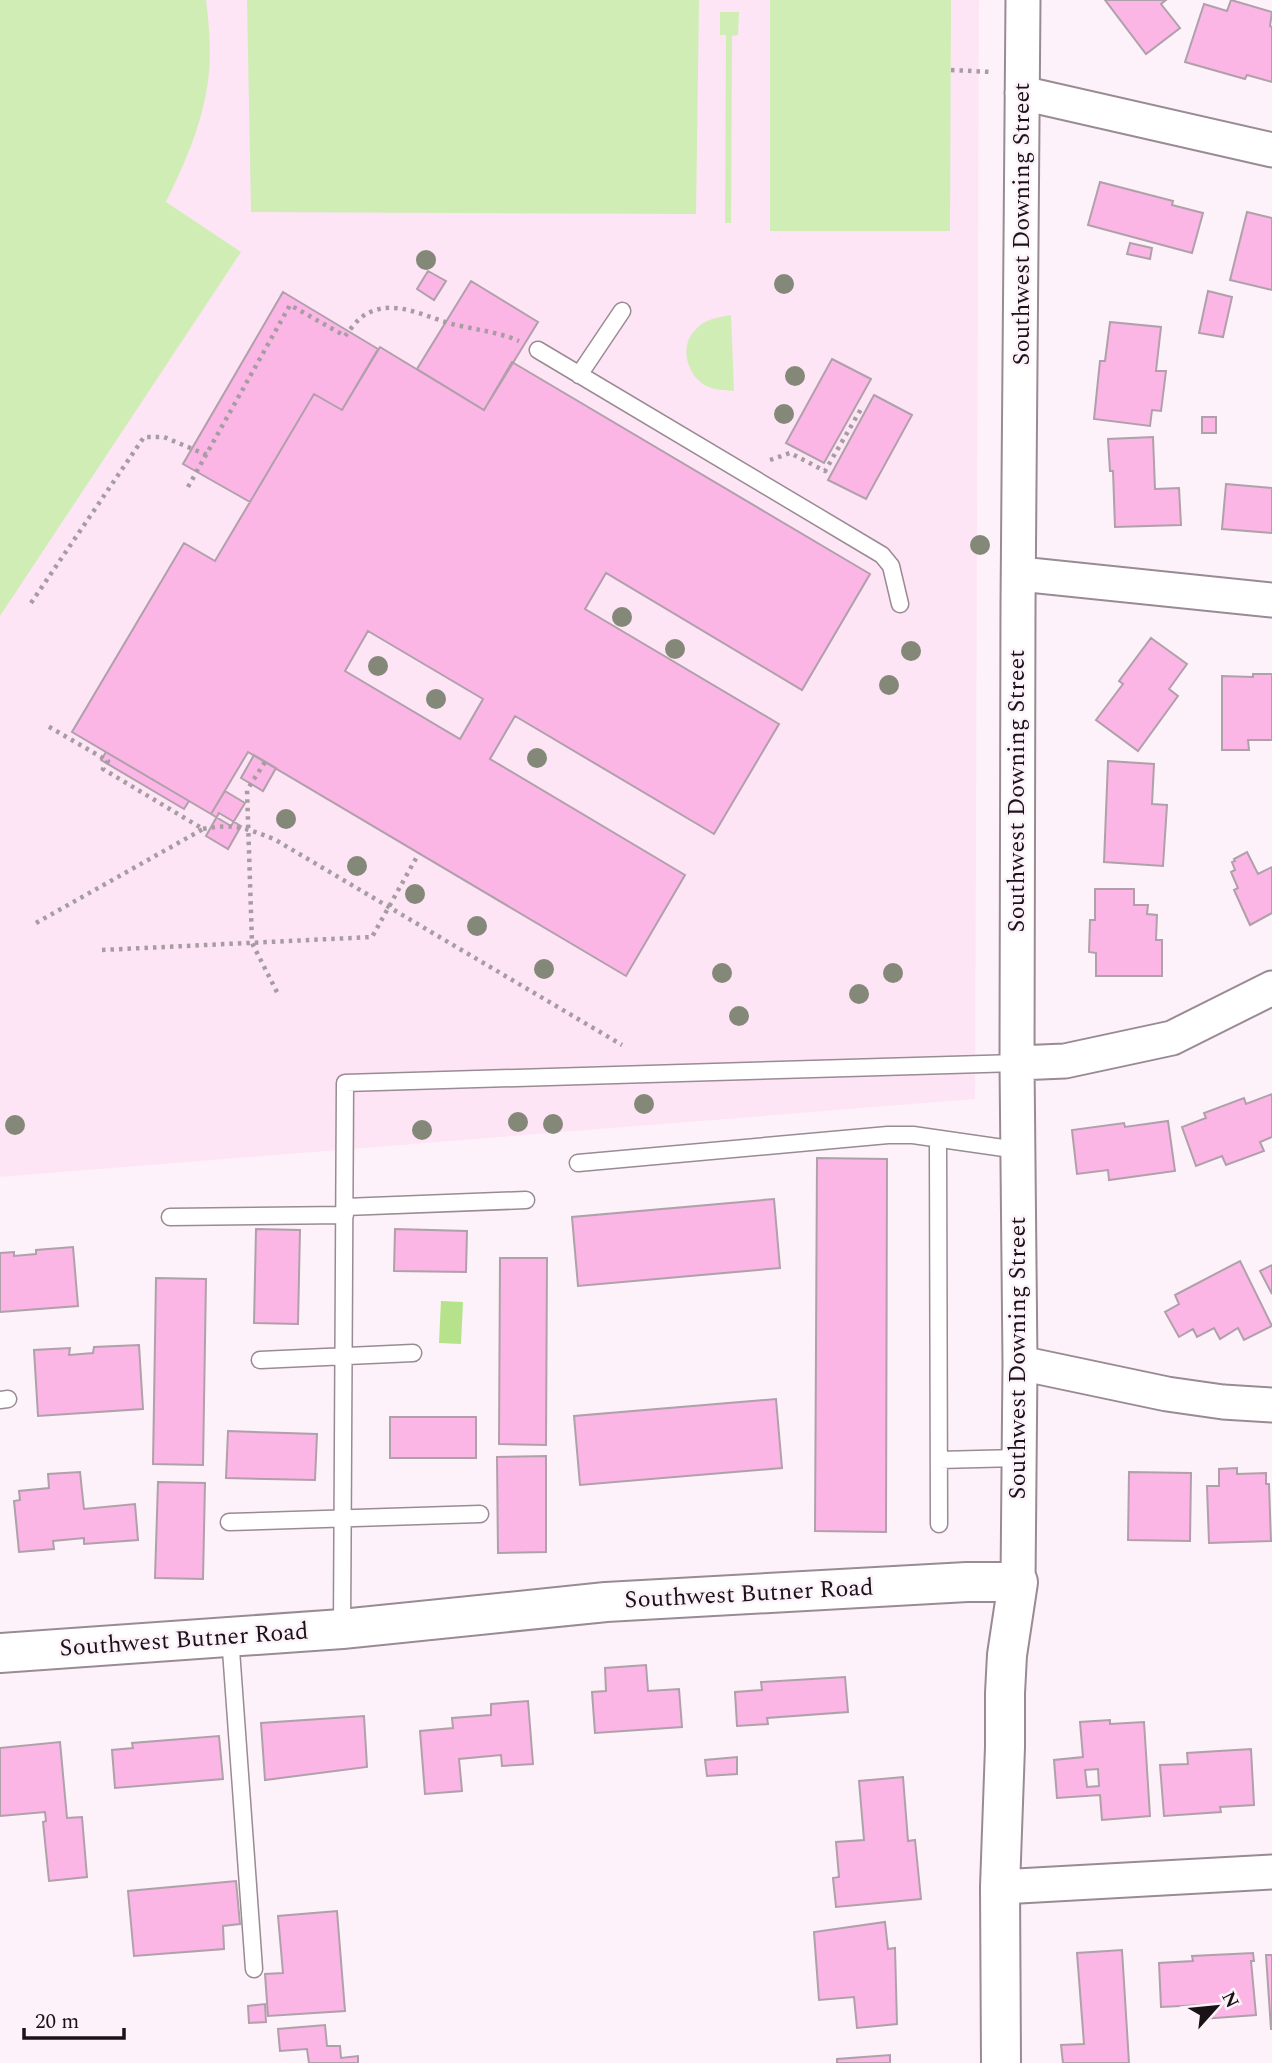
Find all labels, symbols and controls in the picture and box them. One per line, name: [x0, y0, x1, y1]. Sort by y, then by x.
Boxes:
street label: Southwest Downing Street: [1004, 82, 1040, 366]
street label: Southwest Downing Street: [999, 649, 1035, 933]
street label: Southwest Downing Street: [1000, 1216, 1036, 1500]
street label: Southwest Butner Road: [624, 1569, 874, 1619]
street label: Southwest Butner Road: [58, 1613, 310, 1667]
north arrow: [1181, 1972, 1251, 2042]
text: N: [1213, 1986, 1246, 2013]
scale bar: [24, 1996, 124, 2040]
text: 20 m: [35, 2006, 79, 2038]

